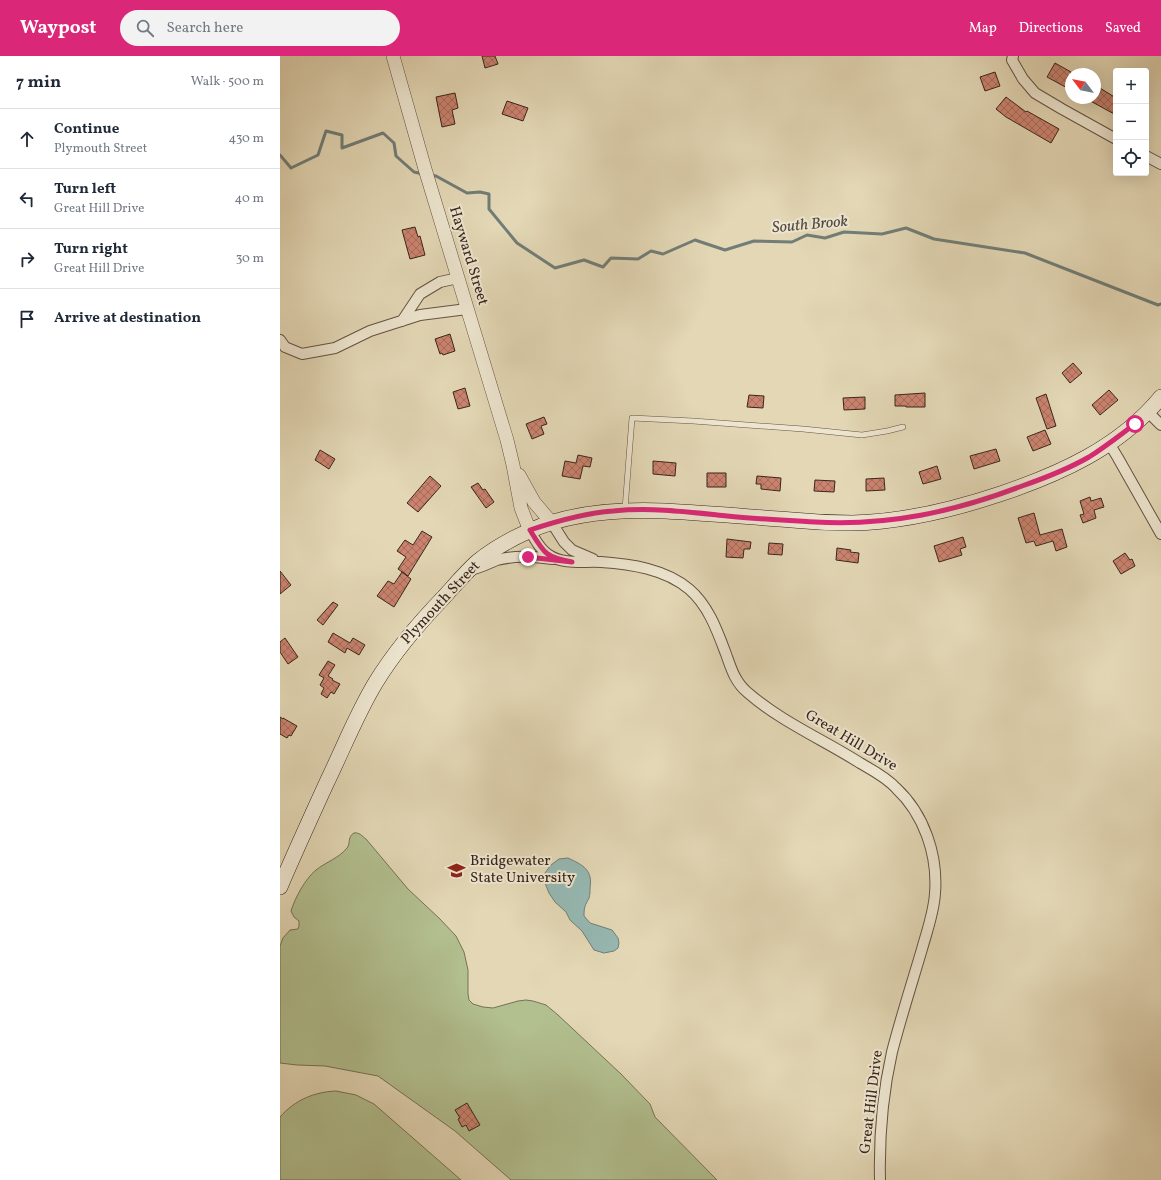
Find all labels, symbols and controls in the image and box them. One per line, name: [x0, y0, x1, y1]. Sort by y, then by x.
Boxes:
search box: [120, 10, 400, 46]
text: Waypost: [20, 15, 96, 41]
icon: search: [134, 17, 156, 39]
text: Search here: [166, 18, 243, 39]
text: Map: [969, 19, 997, 38]
text: Directions: [1019, 19, 1083, 38]
text: Saved: [1105, 19, 1141, 38]
north arrow: [1065, 68, 1101, 104]
map controls: [1113, 68, 1149, 176]
button: +: [1113, 68, 1149, 104]
text: 7 min: [16, 71, 61, 94]
text: Walk · 500 m: [191, 73, 264, 91]
button: −: [1113, 104, 1149, 140]
text: Continue: [54, 119, 119, 140]
icon: ahead: [16, 128, 38, 150]
text: 430 m: [228, 130, 264, 148]
text: Plymouth Street: [54, 140, 147, 158]
button: locate: [1113, 140, 1149, 176]
text: Turn left: [54, 179, 116, 200]
icon: left: [16, 188, 38, 210]
text: 40 m: [235, 190, 264, 208]
text: Great Hill Drive: [54, 200, 144, 218]
street label: Hayward Street: [443, 204, 493, 308]
water label: South Brook: [771, 211, 849, 239]
text: Turn right: [54, 239, 128, 260]
icon: right: [16, 248, 38, 270]
text: 30 m: [236, 250, 264, 268]
text: Great Hill Drive: [54, 260, 144, 278]
icon: arrive: [16, 308, 38, 330]
text: Arrive at destination: [54, 308, 201, 329]
route start: [1126, 415, 1144, 433]
route end: [519, 548, 537, 566]
street label: Plymouth Street: [397, 557, 485, 649]
street label: Great Hill Drive: [801, 705, 901, 777]
place label: Bridgewater State University: [470, 851, 575, 889]
school or university icon: Bridgewater State University: [447, 860, 467, 880]
street label: Great Hill Drive: [855, 1049, 889, 1155]

